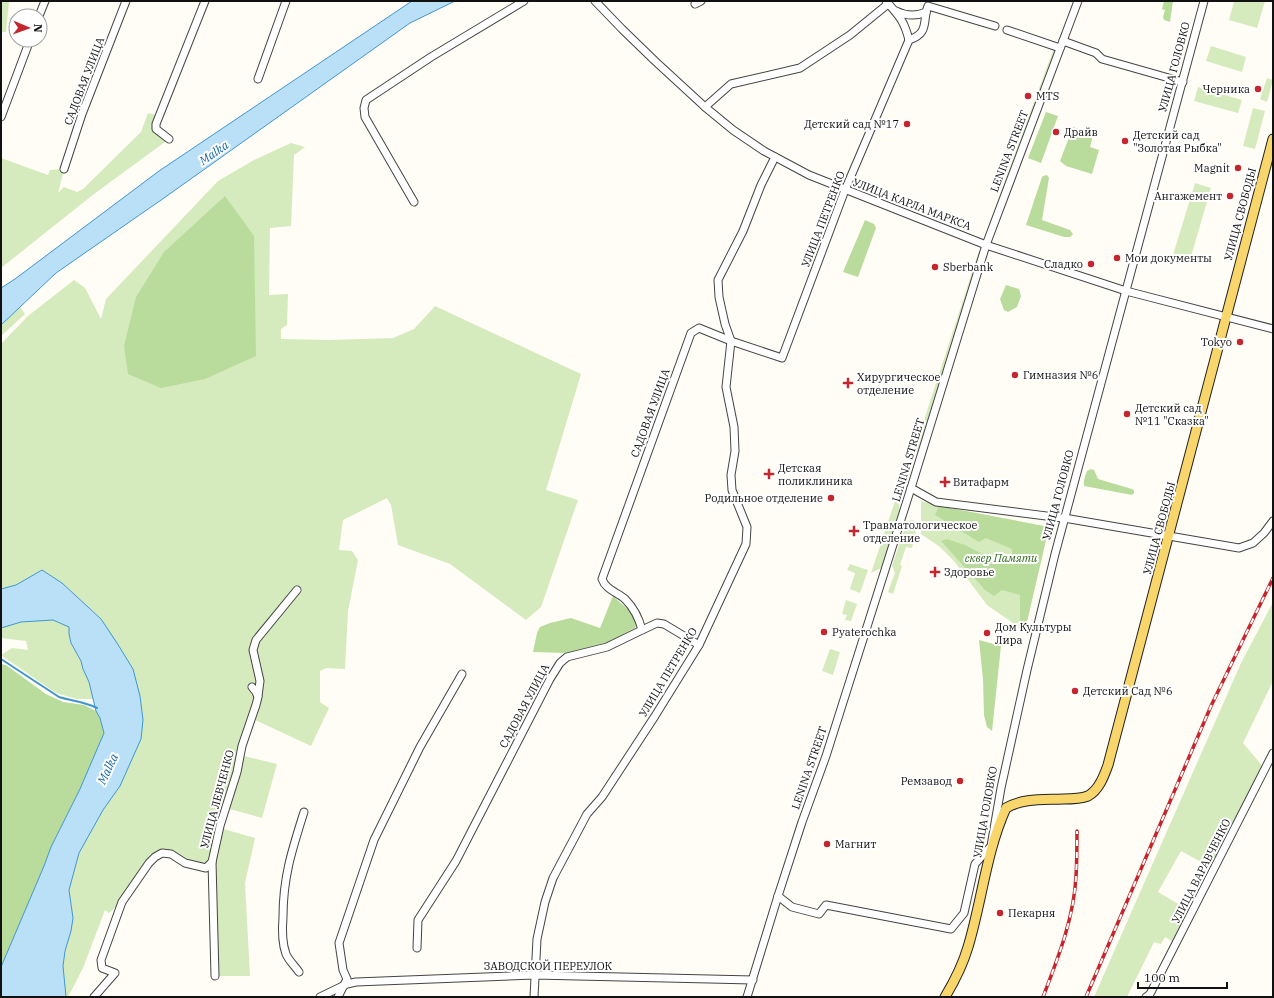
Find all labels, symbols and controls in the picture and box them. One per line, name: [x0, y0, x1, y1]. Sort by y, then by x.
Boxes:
north arrow: [8, 8, 48, 48]
street label: УЛИЦА ГОЛОВКО: [1155, 20, 1193, 114]
text: N: [31, 24, 45, 33]
street label: САДОВАЯ УЛИЦА: [61, 35, 107, 127]
place label: Черника: [1203, 82, 1250, 96]
marker: Черника: [1253, 84, 1263, 94]
place label: MTS: [1036, 89, 1059, 103]
marker: MTS: [1023, 91, 1033, 101]
street label: LENINA STREET: [987, 108, 1031, 194]
place label: Детский сад №17: [804, 117, 899, 131]
marker: Детский сад №17: [902, 119, 912, 129]
place label: Драйв: [1064, 125, 1098, 139]
marker: Драйв: [1051, 127, 1061, 137]
place label: Детский сад "Золотая Рыбка": [1133, 128, 1222, 155]
marker: Детский сад "Золотая Рыбка": [1120, 136, 1130, 146]
water label: Malka: [195, 137, 232, 169]
place label: Magnit: [1194, 161, 1230, 175]
marker: Magnit: [1233, 163, 1243, 173]
street label: УЛИЦА СВОБОДЫ: [1221, 166, 1259, 262]
street label: УЛИЦА ПЕТРЕНКО: [798, 169, 848, 269]
street label: УЛИЦА КАРЛА МАРКСА: [851, 175, 974, 233]
place label: Ангажемент: [1154, 189, 1222, 203]
marker: Ангажемент: [1225, 191, 1235, 201]
place label: Мои документы: [1125, 251, 1212, 265]
marker: Мои документы: [1112, 253, 1122, 263]
place label: Сладко: [1044, 257, 1083, 271]
marker: Сладко: [1086, 259, 1096, 269]
place label: Sberbank: [943, 260, 994, 274]
marker: Sberbank: [930, 262, 940, 272]
place label: Tokyo: [1201, 335, 1232, 349]
marker: Tokyo: [1235, 337, 1245, 347]
street label: САДОВАЯ УЛИЦА: [627, 366, 673, 459]
place label: Гимназия №6: [1023, 368, 1098, 382]
place label: Хирургическое отделение: [857, 370, 941, 397]
marker: Гимназия №6: [1010, 370, 1020, 380]
marker: Хирургическое отделение: [842, 377, 854, 389]
place label: Детский сад №11 "Сказка": [1135, 401, 1209, 428]
marker: Детский сад №11 "Сказка": [1122, 409, 1132, 419]
street label: LENINA STREET: [889, 417, 927, 503]
street label: УЛИЦА ГОЛОВКО: [1039, 448, 1077, 542]
place label: Детская поликлиника: [778, 461, 853, 488]
marker: Детская поликлиника: [763, 468, 775, 480]
place label: Витафарм: [953, 475, 1009, 489]
marker: Витафарм: [940, 477, 950, 487]
street label: УЛИЦА СВОБОДЫ: [1140, 480, 1178, 576]
place label: Родильное отделение: [705, 491, 823, 505]
marker: Родильное отделение: [826, 493, 836, 503]
place label: Травматологическое отделение: [863, 518, 977, 545]
marker: Травматологическое отделение: [848, 525, 860, 537]
park label: сквер Памяти: [965, 551, 1038, 565]
place label: Здоровье: [944, 565, 994, 579]
marker: Здоровье: [929, 566, 941, 578]
place label: Дом Культуры Лира: [995, 620, 1072, 647]
street label: УЛИЦА ПЕТРЕНКО: [636, 625, 700, 719]
place label: Pyaterochka: [832, 625, 897, 639]
marker: Pyaterochka: [819, 627, 829, 637]
marker: Дом Культуры Лира: [982, 628, 992, 638]
street label: САДОВАЯ УЛИЦА: [496, 661, 552, 750]
place label: Детский Сад №6: [1083, 684, 1173, 698]
marker: Детский Сад №6: [1070, 686, 1080, 696]
street label: LENINA STREET: [788, 725, 830, 811]
street label: УЛИЦА ЛЕВЧЕНКО: [197, 748, 237, 850]
water label: Malka: [93, 751, 121, 788]
street label: УЛИЦА ГОЛОВКО: [970, 765, 1000, 859]
place label: Ремзавод: [901, 774, 952, 788]
marker: Ремзавод: [955, 776, 965, 786]
street label: УЛИЦА ВАРАВЧЕНКО: [1169, 816, 1234, 926]
place label: Магнит: [835, 837, 876, 851]
marker: Магнит: [822, 839, 832, 849]
place label: Пекарня: [1008, 906, 1055, 920]
marker: Пекарня: [995, 908, 1005, 918]
street label: ЗАВОДСКОЙ ПЕРЕУЛОК: [484, 959, 613, 973]
scale bar: [1138, 964, 1227, 990]
text: 100 m: [1144, 970, 1180, 985]

